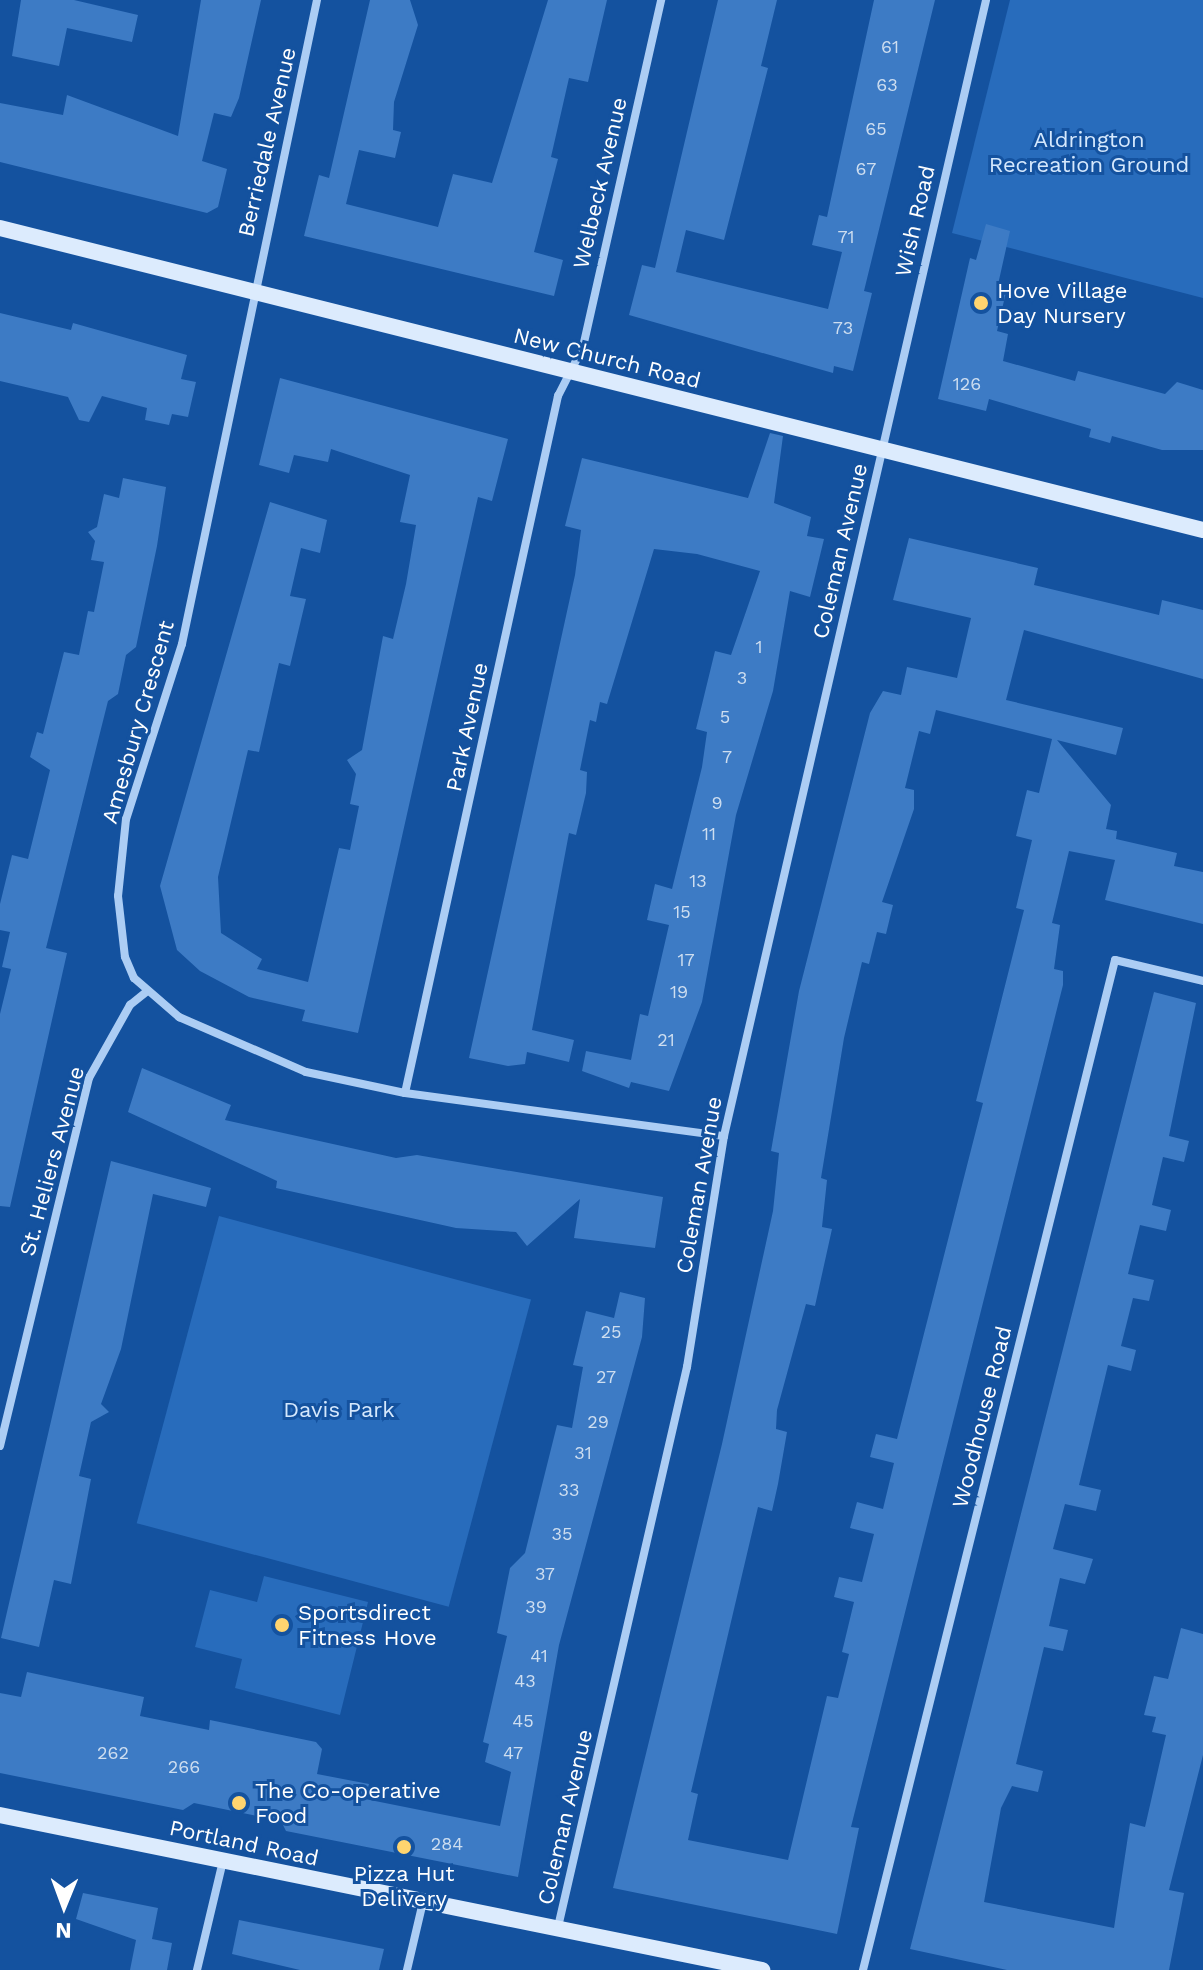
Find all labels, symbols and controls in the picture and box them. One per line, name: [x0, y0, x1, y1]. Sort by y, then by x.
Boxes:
house number: 61: [881, 36, 899, 58]
street label: Berriedale Avenue: [232, 44, 302, 240]
house number: 63: [876, 74, 898, 96]
street label: Welbeck Avenue: [567, 94, 633, 272]
house number: 65: [865, 118, 887, 140]
park label: Aldrington Recreation Ground: [989, 126, 1189, 178]
house number: 67: [856, 158, 876, 180]
street label: Wish Road: [889, 163, 941, 279]
house number: 71: [837, 226, 855, 248]
place label: Hove Village Day Nursery: [997, 277, 1128, 328]
marker: Hove Village Day Nursery: [972, 294, 990, 312]
house number: 73: [833, 317, 853, 339]
street label: New Church Road: [510, 322, 704, 394]
house number: 126: [953, 373, 981, 395]
street label: Coleman Avenue: [807, 460, 873, 642]
street label: Amesbury Crescent: [96, 617, 180, 827]
house number: 1: [755, 636, 763, 658]
street label: Park Avenue: [440, 659, 494, 795]
house number: 3: [737, 667, 747, 689]
house number: 5: [720, 706, 730, 728]
house number: 7: [722, 746, 732, 768]
house number: 9: [711, 792, 723, 814]
house number: 11: [702, 823, 716, 845]
house number: 13: [689, 870, 707, 892]
house number: 15: [673, 901, 691, 923]
house number: 17: [677, 949, 695, 971]
house number: 19: [670, 981, 688, 1003]
house number: 21: [657, 1029, 675, 1051]
street label: St. Heliers Avenue: [14, 1063, 90, 1259]
street label: Coleman Avenue: [670, 1094, 728, 1276]
house number: 25: [601, 1321, 621, 1343]
street label: Woodhouse Road: [947, 1323, 1017, 1511]
house number: 27: [596, 1366, 616, 1388]
park label: Davis Park: [283, 1397, 395, 1423]
house number: 29: [587, 1411, 609, 1433]
house number: 31: [574, 1442, 592, 1464]
house number: 33: [559, 1479, 579, 1501]
house number: 35: [552, 1523, 572, 1545]
house number: 37: [535, 1563, 555, 1585]
house number: 39: [525, 1596, 547, 1618]
place label: Sportsdirect Fitness Hove: [298, 1599, 437, 1650]
marker: Sportsdirect Fitness Hove: [273, 1616, 291, 1634]
house number: 41: [530, 1645, 548, 1667]
house number: 43: [514, 1670, 536, 1692]
house number: 45: [512, 1710, 534, 1732]
street label: Coleman Avenue: [532, 1726, 598, 1908]
house number: 262: [97, 1742, 129, 1764]
house number: 47: [503, 1742, 523, 1764]
house number: 266: [168, 1756, 200, 1778]
place label: The Co-operative Food: [255, 1777, 441, 1828]
marker: The Co-operative Food: [230, 1794, 248, 1812]
street label: Portland Road: [167, 1814, 321, 1872]
house number: 284: [431, 1833, 463, 1855]
marker: Pizza Hut Delivery: [395, 1838, 413, 1856]
place label: Pizza Hut Delivery: [353, 1860, 455, 1912]
north arrow: [24, 1866, 104, 1946]
text: N: [55, 1918, 72, 1943]

